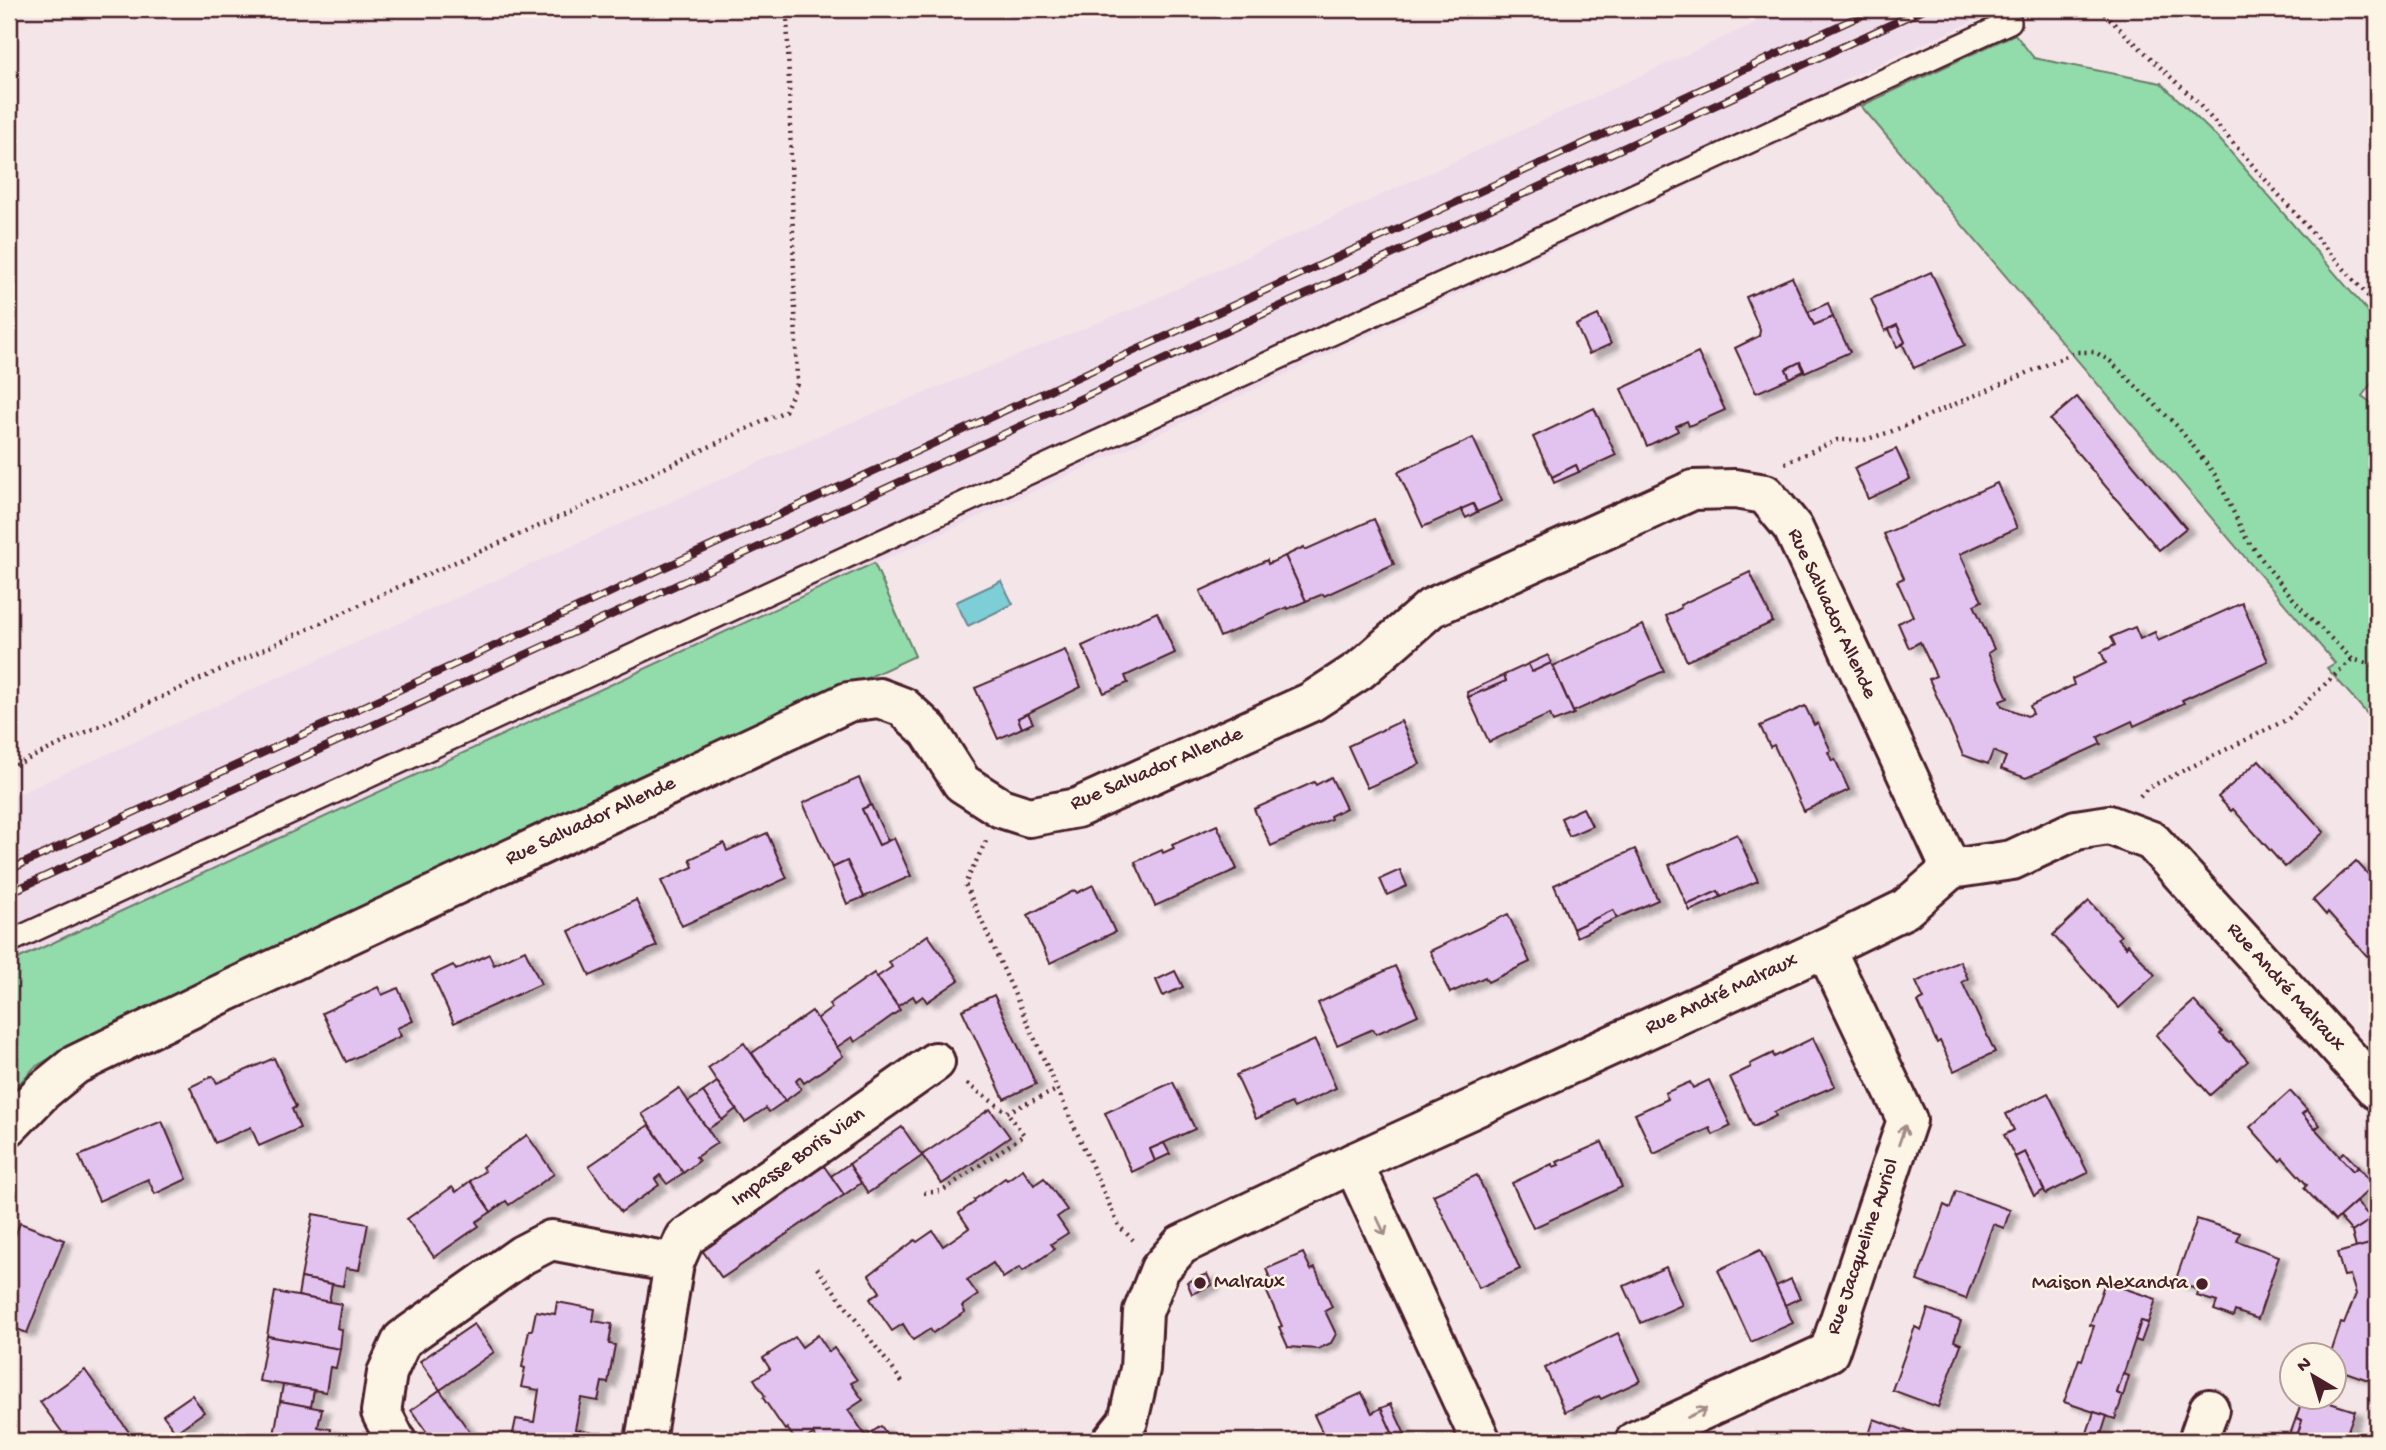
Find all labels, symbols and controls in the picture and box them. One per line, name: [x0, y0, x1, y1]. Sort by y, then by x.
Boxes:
street label: Rue Salvador Allende: [1781, 525, 1882, 704]
street label: Rue Salvador Allende: [1067, 722, 1248, 818]
street label: Rue Salvador Allende: [502, 771, 681, 872]
street label: Rue André Malraux: [2220, 918, 2350, 1058]
street label: Rue André Malraux: [1642, 949, 1802, 1041]
street label: Impasse Boris Vian: [727, 1103, 871, 1213]
one-way arrow: [1897, 1124, 1909, 1146]
street label: Rue Jacqueline Auriol: [1822, 1156, 1906, 1338]
one-way arrow: [1376, 1215, 1389, 1236]
place label: Malraux: [1214, 1271, 1285, 1296]
place label: Maison Alexandra: [2032, 1272, 2189, 1297]
marker: Malraux: [1192, 1275, 1208, 1291]
marker: Maison Alexandra: [2194, 1276, 2210, 1292]
north arrow: [2278, 1342, 2348, 1412]
text: N: [2293, 1352, 2317, 1378]
one-way arrow: [1686, 1406, 1707, 1419]

